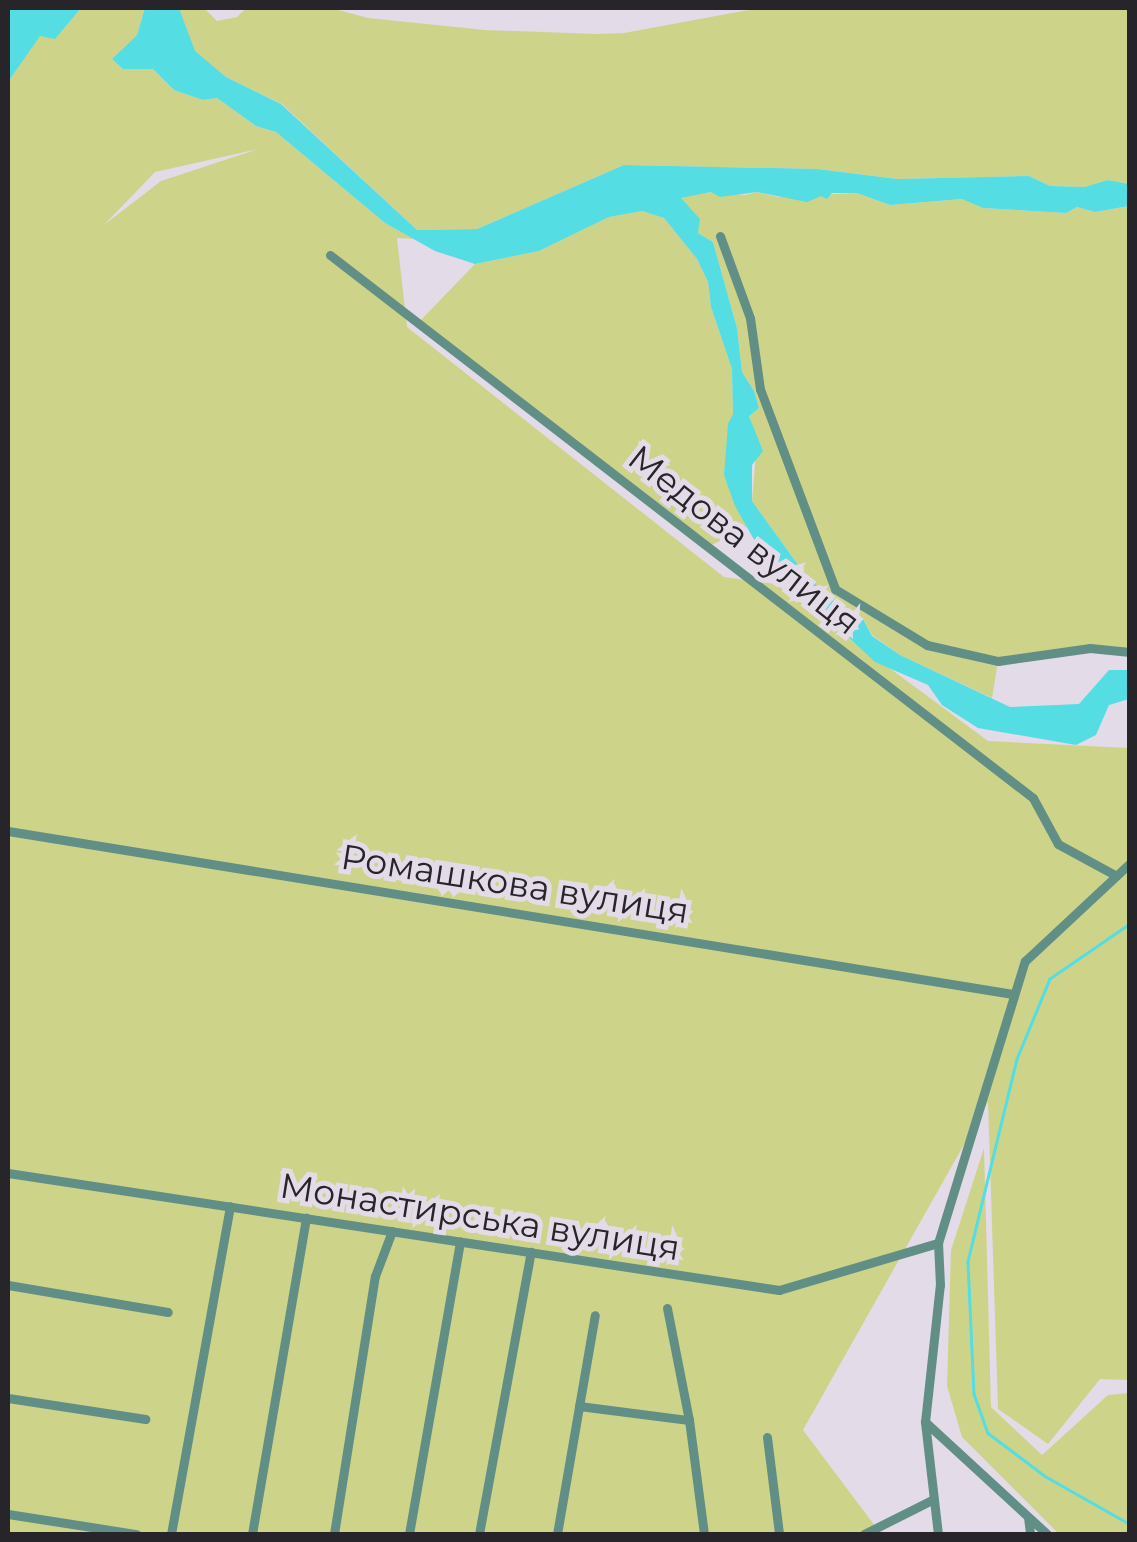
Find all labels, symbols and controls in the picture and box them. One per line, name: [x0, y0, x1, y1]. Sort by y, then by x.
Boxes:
street label: Медова вулиця: [620, 437, 868, 643]
street label: Ромашкова вулиця: [338, 836, 692, 932]
street label: Монастирська вулиця: [277, 1165, 683, 1269]

